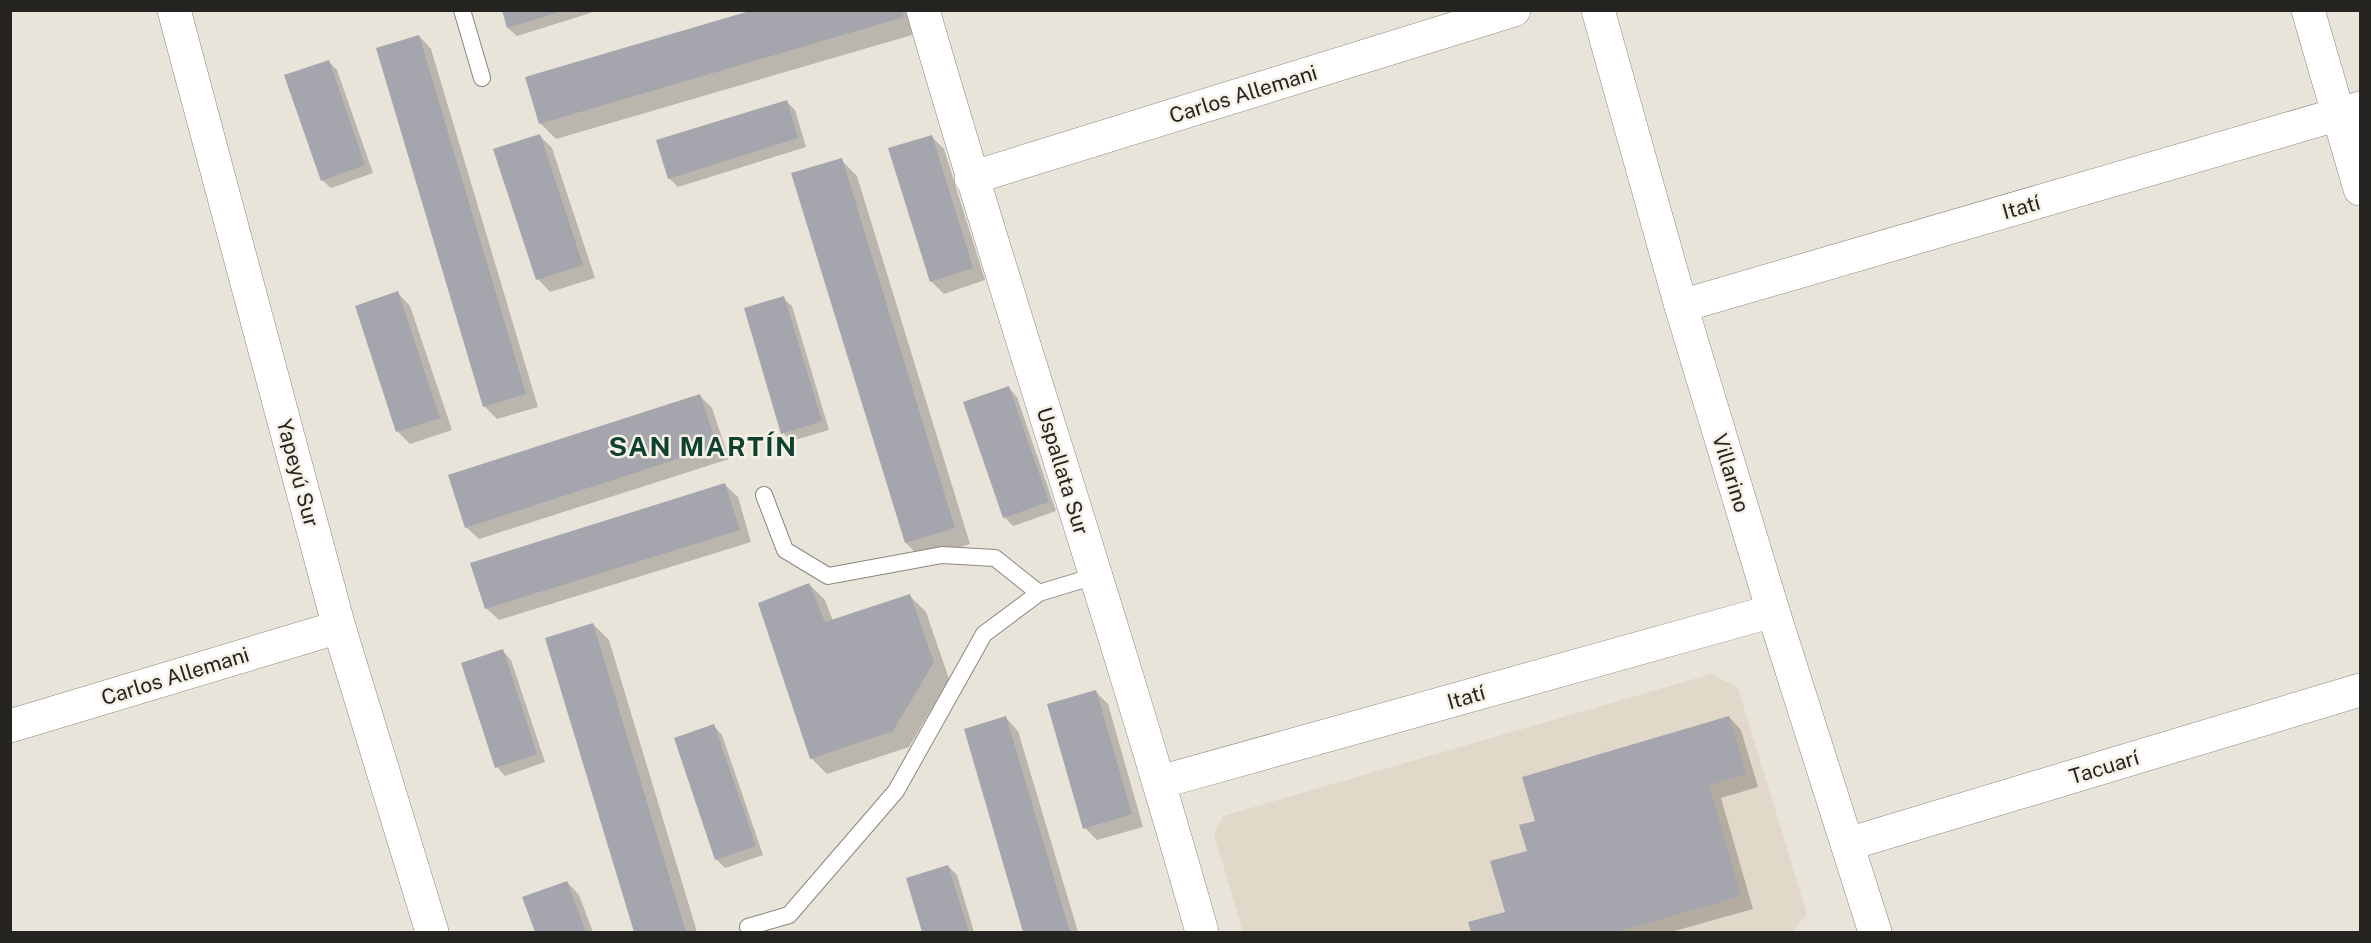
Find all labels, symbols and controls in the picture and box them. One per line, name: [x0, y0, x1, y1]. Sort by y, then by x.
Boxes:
street label: Carlos Allemani: [1166, 60, 1320, 128]
street label: Itatí: [1999, 189, 2044, 224]
street label: Uspallata Sur: [1032, 404, 1094, 538]
street label: Yapeyú Sur: [272, 416, 324, 530]
district label: SAN MARTÍN: [608, 430, 798, 462]
street label: Villarino: [1707, 431, 1755, 515]
street label: Carlos Allemani: [98, 642, 252, 710]
street label: Itatí: [1444, 679, 1489, 714]
street label: Tacuarí: [2066, 744, 2143, 789]

